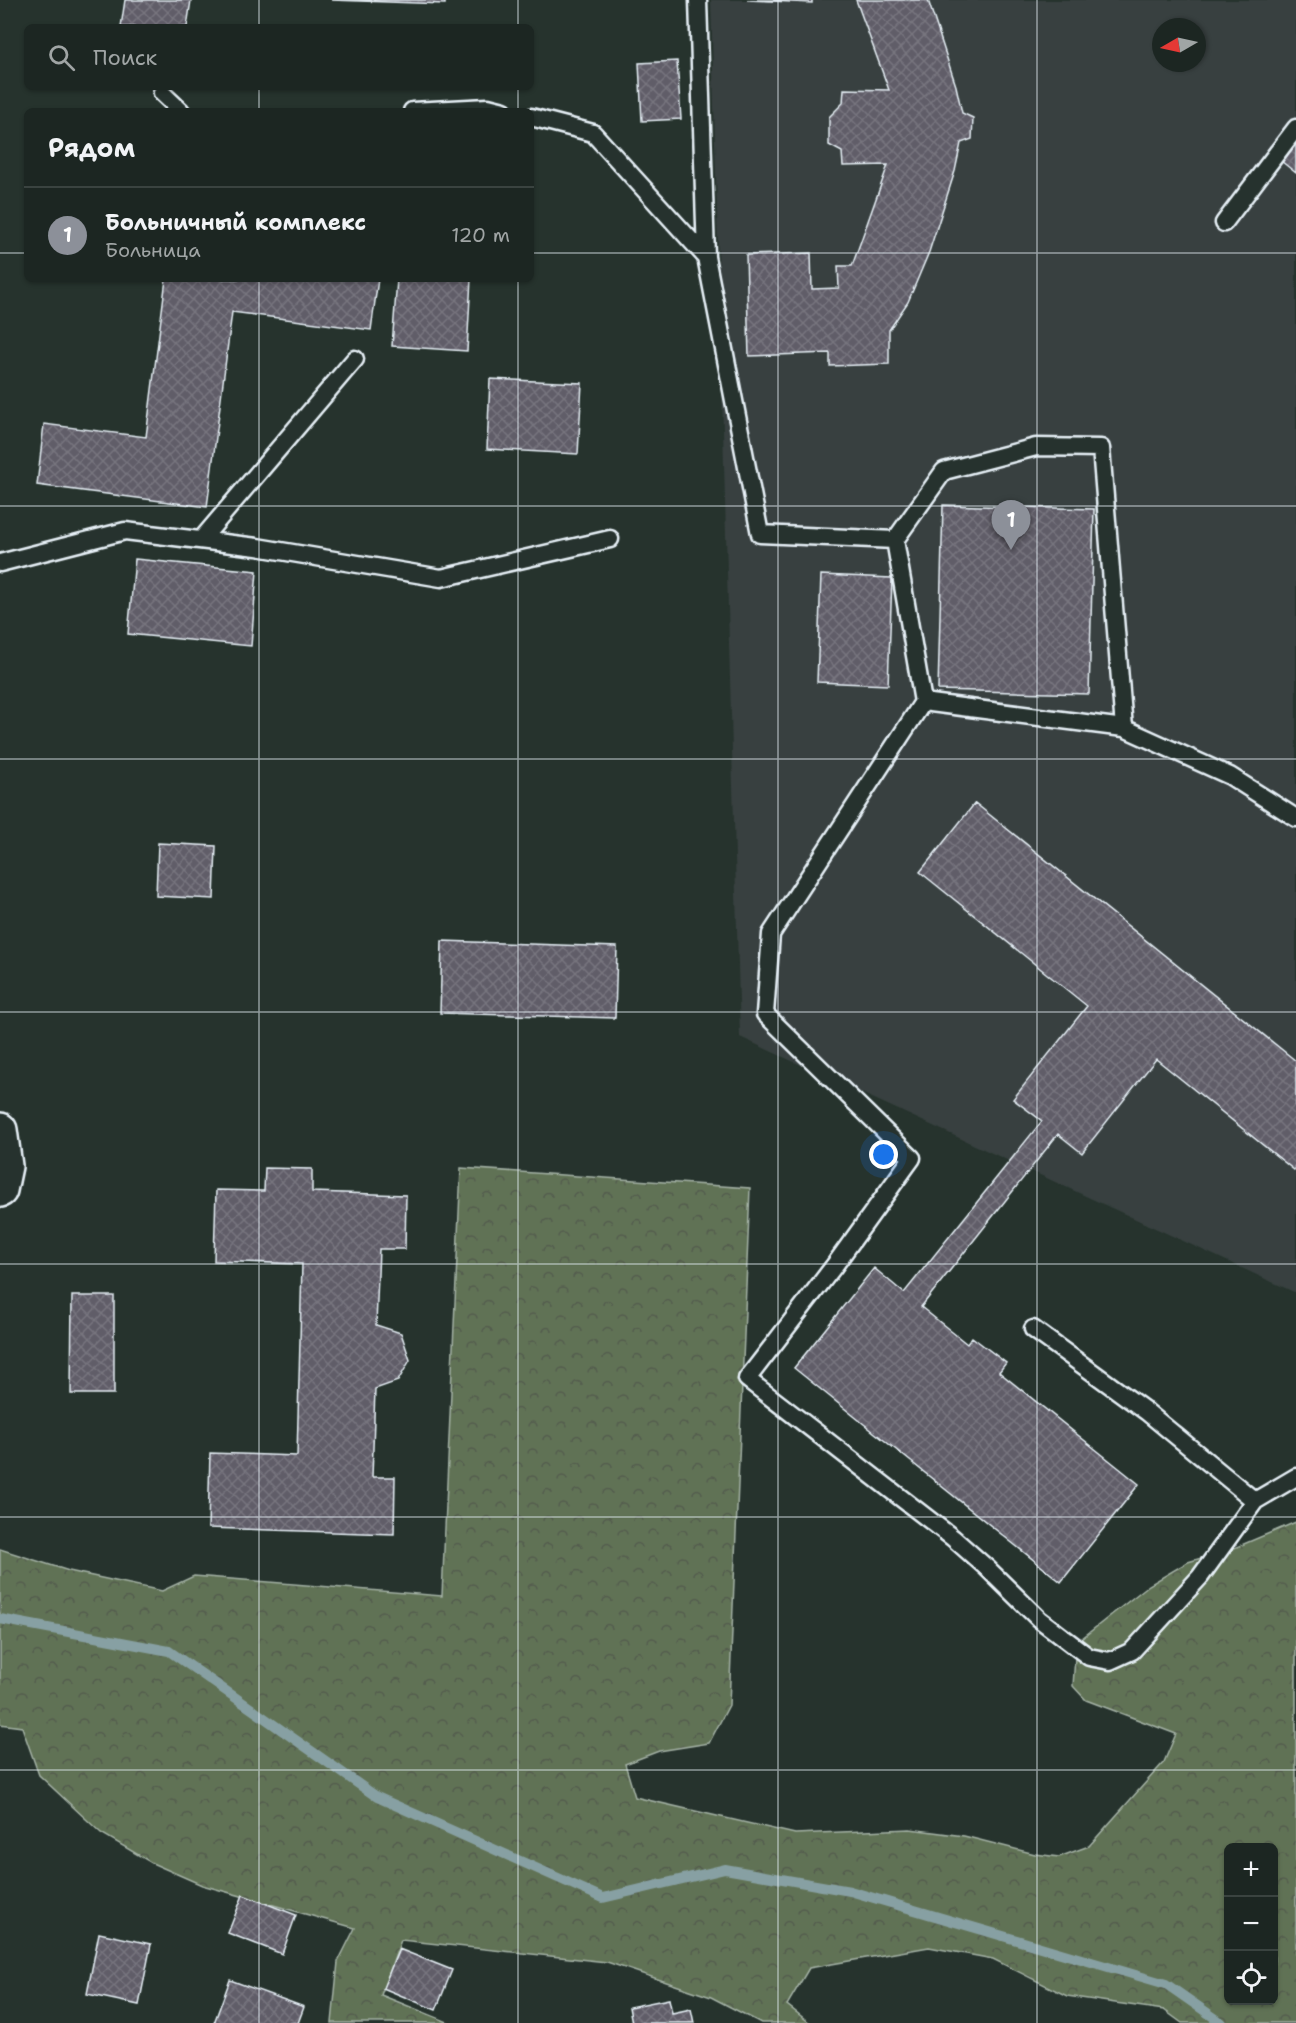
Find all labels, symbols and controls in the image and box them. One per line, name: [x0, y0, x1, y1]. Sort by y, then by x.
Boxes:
north arrow: [1152, 18, 1206, 72]
search box: [24, 24, 534, 90]
icon: search: [45, 41, 78, 74]
text: Поиск: [93, 43, 157, 72]
text: Рядом: [48, 130, 135, 165]
text: Больничный комплекс: [105, 208, 366, 237]
text: 1: [63, 222, 72, 248]
text: 120 m: [451, 222, 510, 248]
text: Больница: [105, 237, 201, 263]
pin: 1: [992, 500, 1030, 550]
your location: [869, 1140, 898, 1169]
map controls: [1224, 1843, 1278, 2005]
button: +: [1224, 1843, 1278, 1897]
button: −: [1224, 1897, 1278, 1951]
button: locate: [1224, 1951, 1278, 2005]

